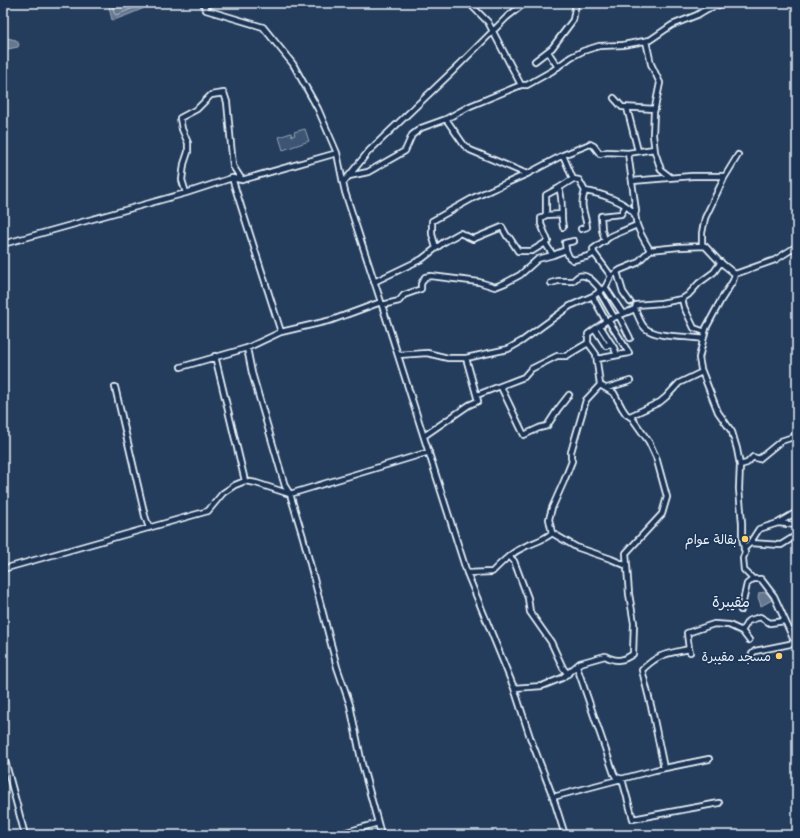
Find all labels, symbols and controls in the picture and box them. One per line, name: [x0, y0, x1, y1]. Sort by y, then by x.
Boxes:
place label: بقالة عوام: [685, 532, 737, 551]
marker: بقالة عوام: [740, 534, 750, 544]
district label: مقيبرة: [712, 593, 750, 615]
place label: مسجد مقيبرة: [702, 649, 771, 668]
marker: مسجد مقيبرة: [774, 651, 784, 661]

